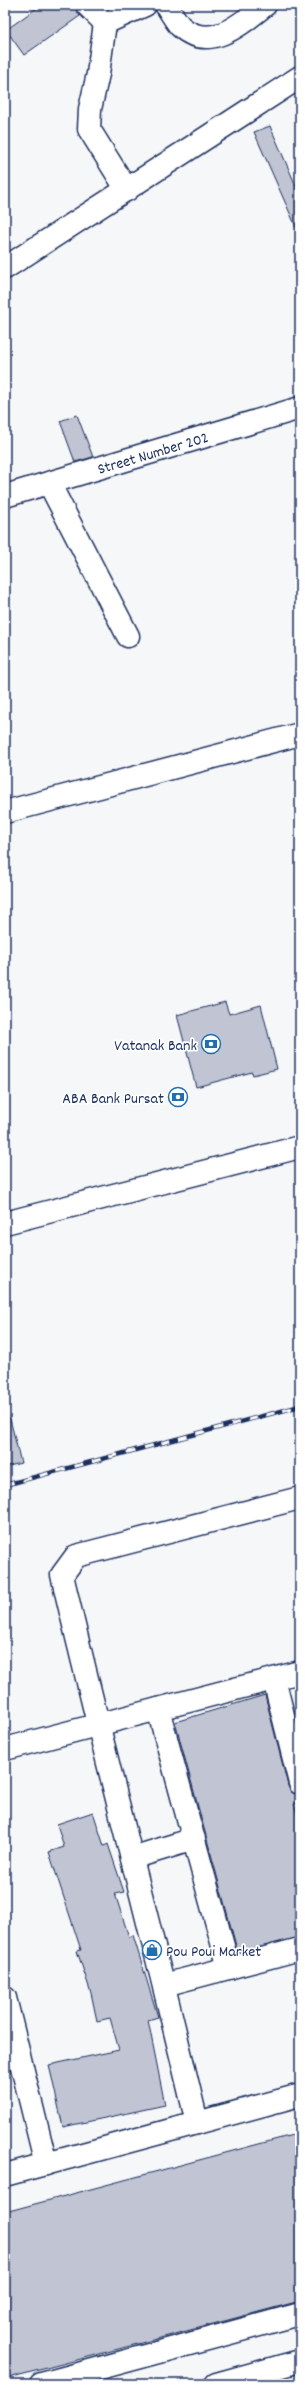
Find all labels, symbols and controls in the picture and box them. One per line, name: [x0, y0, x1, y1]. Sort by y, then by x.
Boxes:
street label: Street Number 202: [95, 427, 212, 482]
bank icon: Vatanak Bank: [200, 1033, 222, 1055]
place label: Vatanak Bank: [114, 1035, 197, 1058]
bank icon: ABA Bank Pursat: [167, 1086, 189, 1108]
place label: ABA Bank Pursat: [62, 1088, 164, 1111]
shop icon: Pou Poui Market: [141, 1939, 163, 1961]
place label: Pou Poui Market: [166, 1941, 261, 1964]

